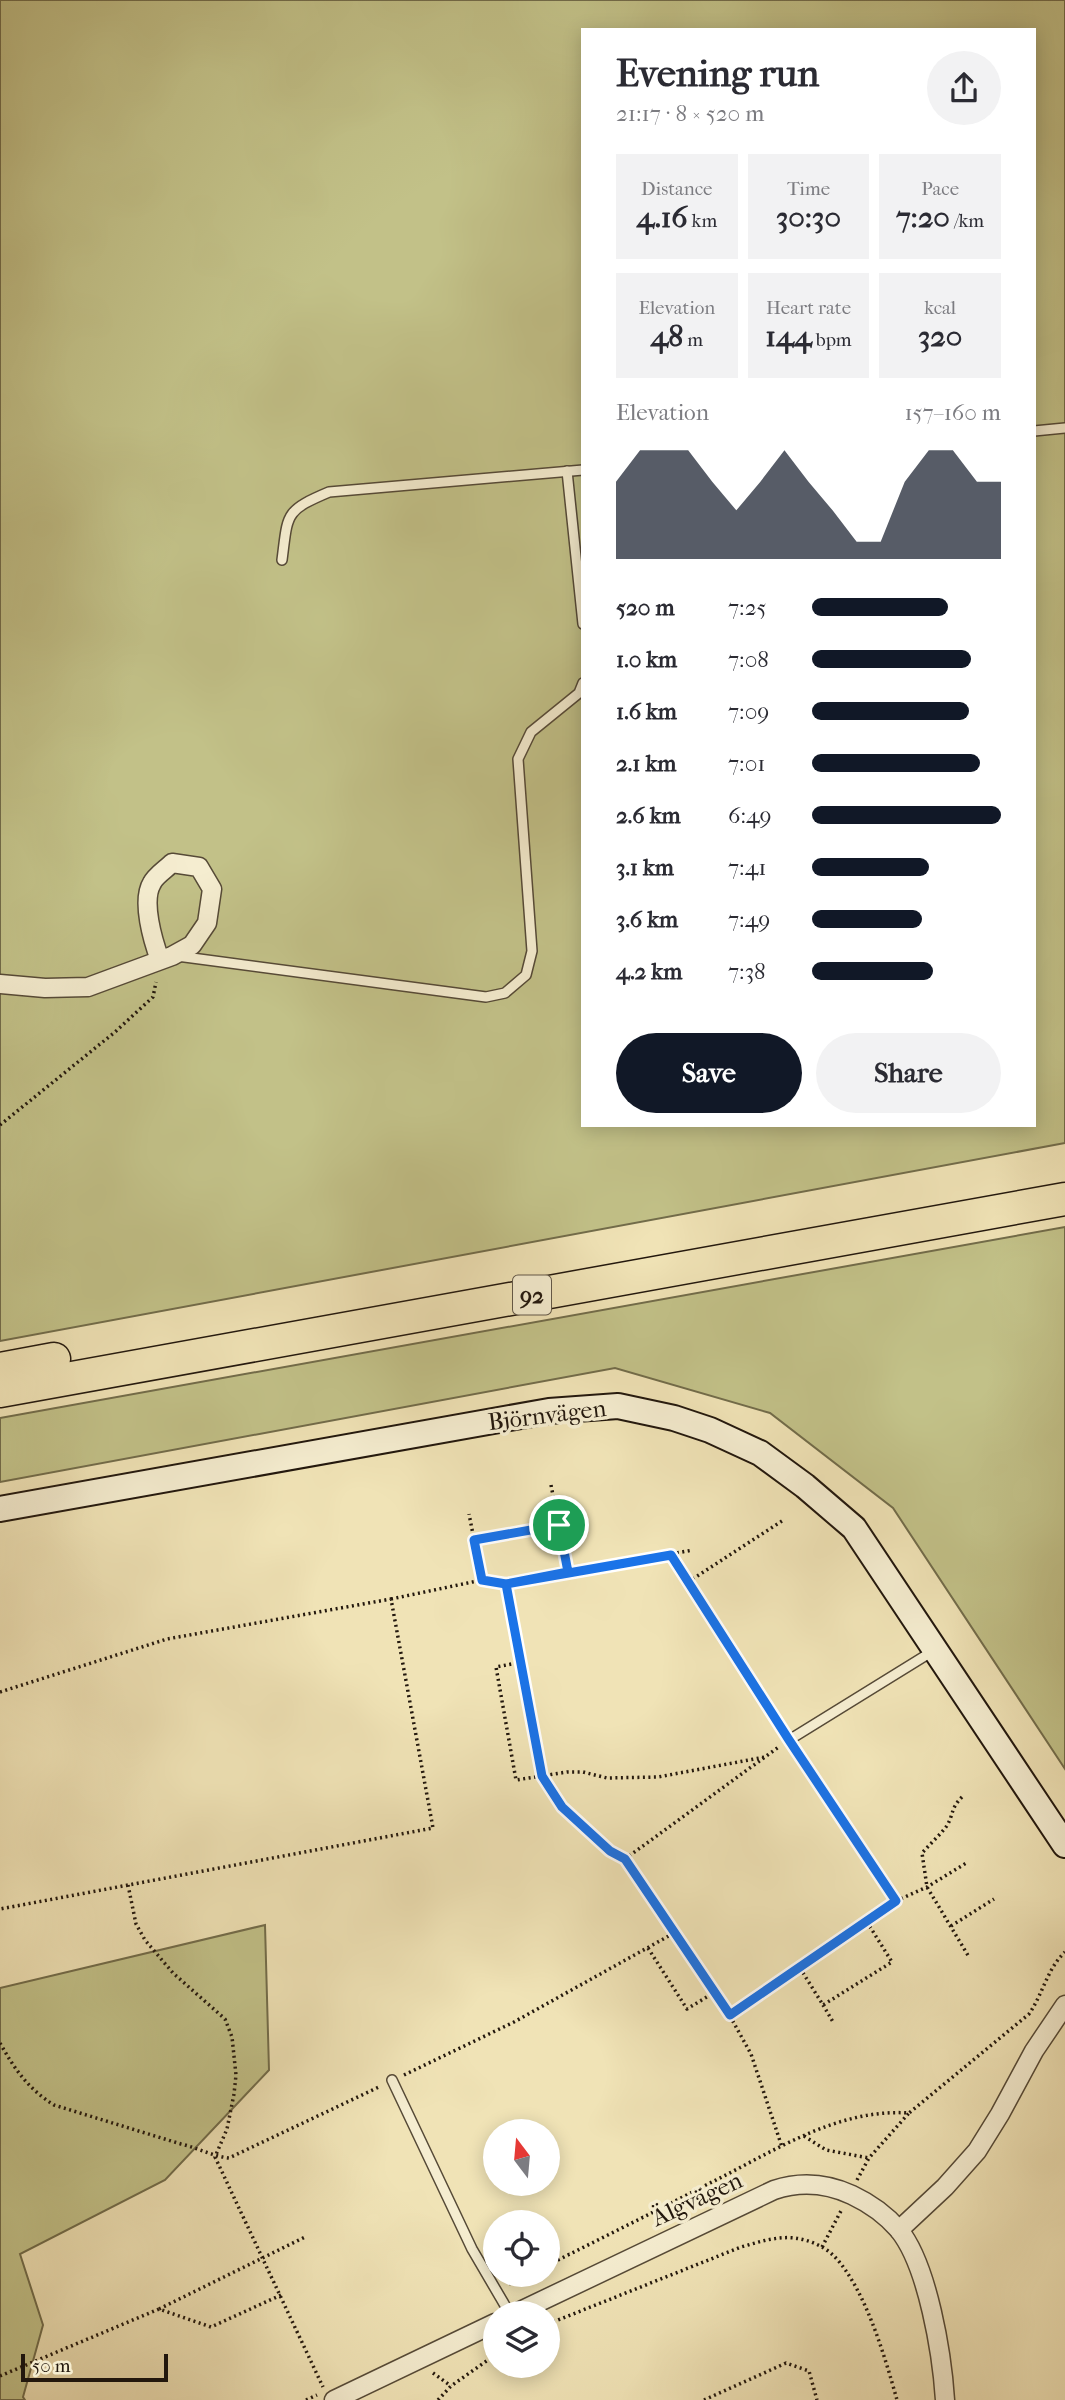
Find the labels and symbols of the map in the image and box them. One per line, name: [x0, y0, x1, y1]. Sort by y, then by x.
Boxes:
road number: 92: [513, 1276, 551, 1314]
street label: Björnvägen: [486, 1394, 608, 1436]
pin: [529, 1495, 589, 1555]
north arrow: [483, 2119, 560, 2196]
street label: Älgvägen: [646, 2165, 747, 2233]
scale bar: [21, 2351, 168, 2383]

